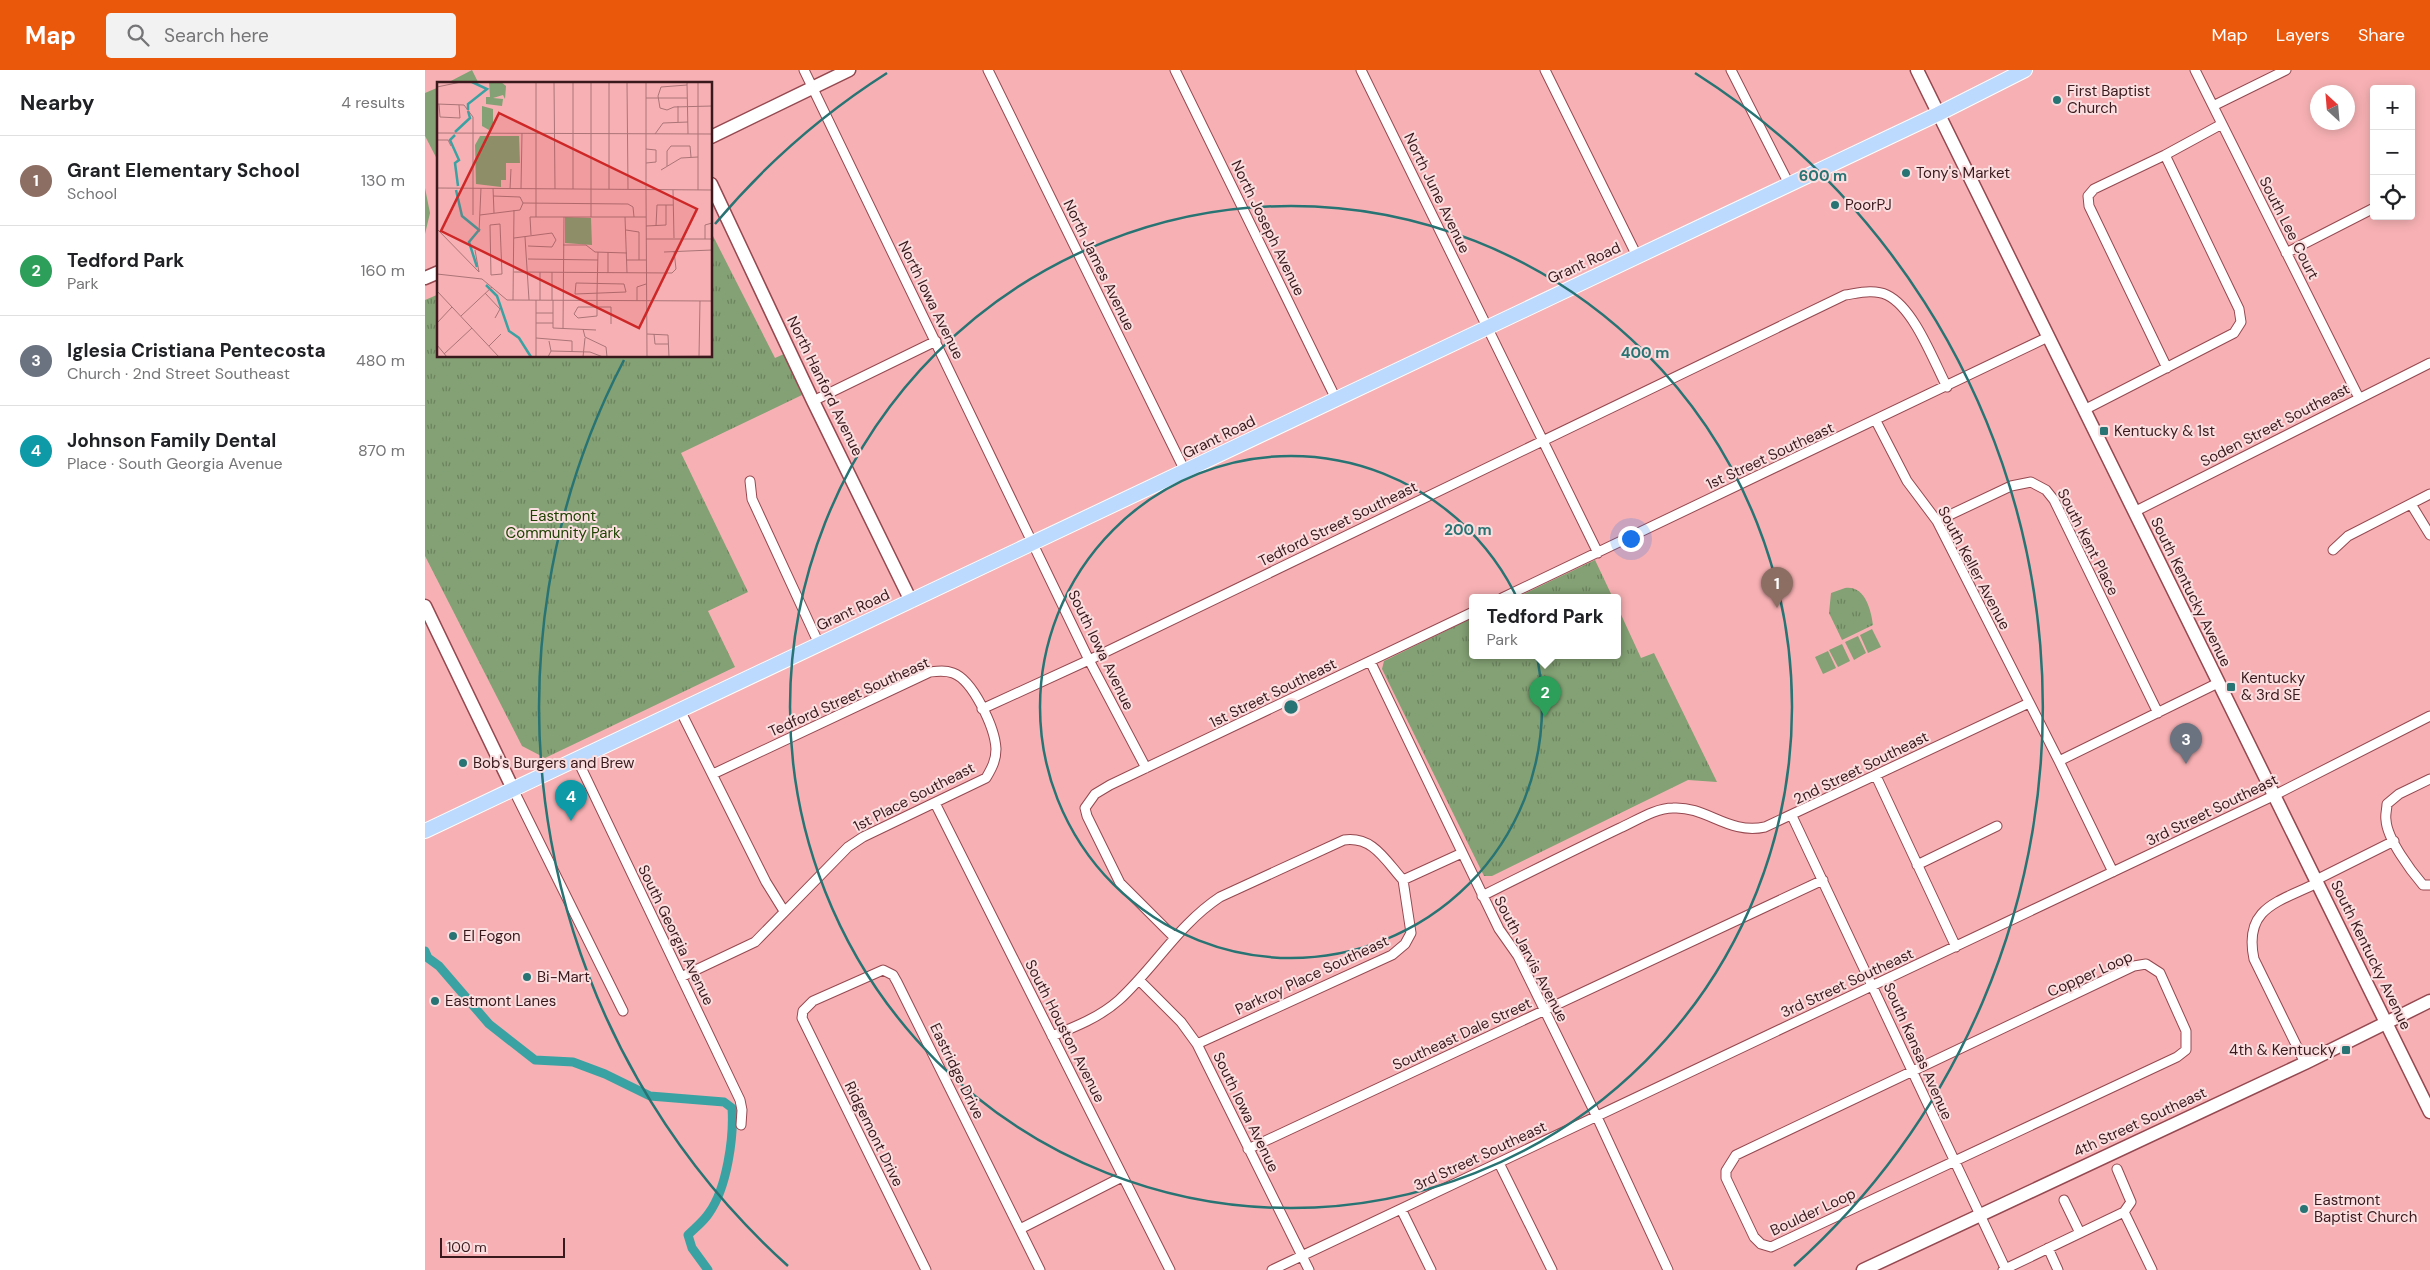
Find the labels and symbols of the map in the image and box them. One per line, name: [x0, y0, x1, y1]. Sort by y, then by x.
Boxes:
place label: First Baptist Church: [2067, 81, 2150, 118]
inset map: [437, 82, 713, 358]
north arrow: [2310, 85, 2355, 130]
marker: First Baptist Church: [2051, 94, 2063, 106]
street label: North June Avenue: [1399, 130, 1475, 256]
street label: North Joseph Avenue: [1226, 157, 1310, 299]
place label: Tony's Market: [1916, 163, 2010, 183]
text: 600 m: [1799, 166, 1847, 186]
marker: Tony's Market: [1900, 167, 1912, 179]
street label: South Lee Court: [2254, 173, 2324, 283]
place label: PoorPJ: [1845, 195, 1892, 215]
street label: North James Avenue: [1059, 196, 1139, 334]
marker: PoorPJ: [1829, 199, 1841, 211]
street label: North Iowa Avenue: [894, 237, 968, 363]
street label: Grant Road: [1544, 237, 1624, 289]
street label: North Hanford Avenue: [782, 313, 868, 459]
text: 400 m: [1621, 343, 1669, 363]
street label: Soden Street Southeast: [2197, 379, 2353, 471]
street label: Grant Road: [1179, 411, 1259, 463]
street label: 1st Street Southeast: [1703, 418, 1837, 494]
place label: Kentucky & 1st: [2114, 421, 2215, 441]
marker: Kentucky & 1st: [2098, 425, 2110, 437]
street label: Tedford Street Southeast: [1255, 477, 1421, 571]
street label: South Kent Place: [2052, 485, 2124, 599]
street label: South Keller Avenue: [1933, 503, 2015, 633]
park label: Eastmont Community Park: [505, 506, 621, 543]
street label: South Kentucky Avenue: [2146, 514, 2236, 670]
text: 200 m: [1444, 520, 1492, 540]
your location: [1618, 526, 1644, 552]
pin: 1: [1761, 567, 1793, 608]
street label: Grant Road: [813, 584, 893, 636]
street label: South Iowa Avenue: [1063, 587, 1139, 713]
street label: Tedford Street Southeast: [765, 652, 933, 742]
street label: 1st Street Southeast: [1206, 654, 1340, 732]
place label: Kentucky & 3rd SE: [2241, 668, 2306, 705]
pin: 2: [1529, 676, 1561, 717]
marker: Kentucky & 3rd SE: [2225, 681, 2237, 693]
centre of rings: [1282, 698, 1300, 716]
pin: 3: [2170, 723, 2202, 764]
street label: 2nd Street Southeast: [1790, 727, 1932, 809]
place label: Bob's Burgers and Brew: [473, 753, 635, 773]
marker: Bob's Burgers and Brew: [457, 757, 469, 769]
street label: 1st Place Southeast: [850, 758, 978, 836]
street label: 3rd Street Southeast: [2143, 769, 2281, 851]
pin: 4: [555, 780, 587, 821]
street label: South Georgia Avenue: [633, 861, 719, 1009]
street label: South Kentucky Avenue: [2326, 877, 2416, 1033]
street label: South Jarvis Avenue: [1489, 893, 1573, 1025]
place label: El Fogon: [463, 926, 521, 946]
marker: El Fogon: [447, 930, 459, 942]
street label: Parkroy Place Southeast: [1232, 931, 1392, 1019]
street label: 3rd Street Southeast: [1777, 943, 1917, 1023]
street label: Copper Loop: [2044, 946, 2136, 1002]
street label: South Houston Avenue: [1020, 956, 1110, 1106]
place label: Bi-Mart: [537, 967, 590, 987]
marker: Bi-Mart: [521, 971, 533, 983]
street label: South Kansas Avenue: [1879, 979, 1957, 1123]
place label: Eastmont Lanes: [445, 991, 556, 1011]
street label: Southeast Dale Street: [1389, 993, 1535, 1075]
marker: Eastmont Lanes: [429, 995, 441, 1007]
street label: Eastridge Drive: [925, 1020, 989, 1122]
place label: 4th & Kentucky: [2229, 1040, 2337, 1060]
marker: 4th & Kentucky: [2340, 1044, 2352, 1056]
street label: South Iowa Avenue: [1208, 1049, 1284, 1175]
street label: Ridgemont Drive: [840, 1078, 908, 1190]
street label: 4th Street Southeast: [2070, 1082, 2210, 1162]
street label: 3rd Street Southeast: [1410, 1116, 1550, 1196]
street label: Boulder Loop: [1767, 1183, 1859, 1241]
place label: Eastmont Baptist Church: [2314, 1190, 2417, 1227]
marker: Eastmont Baptist Church: [2298, 1203, 2310, 1215]
scale bar: [440, 1235, 565, 1258]

